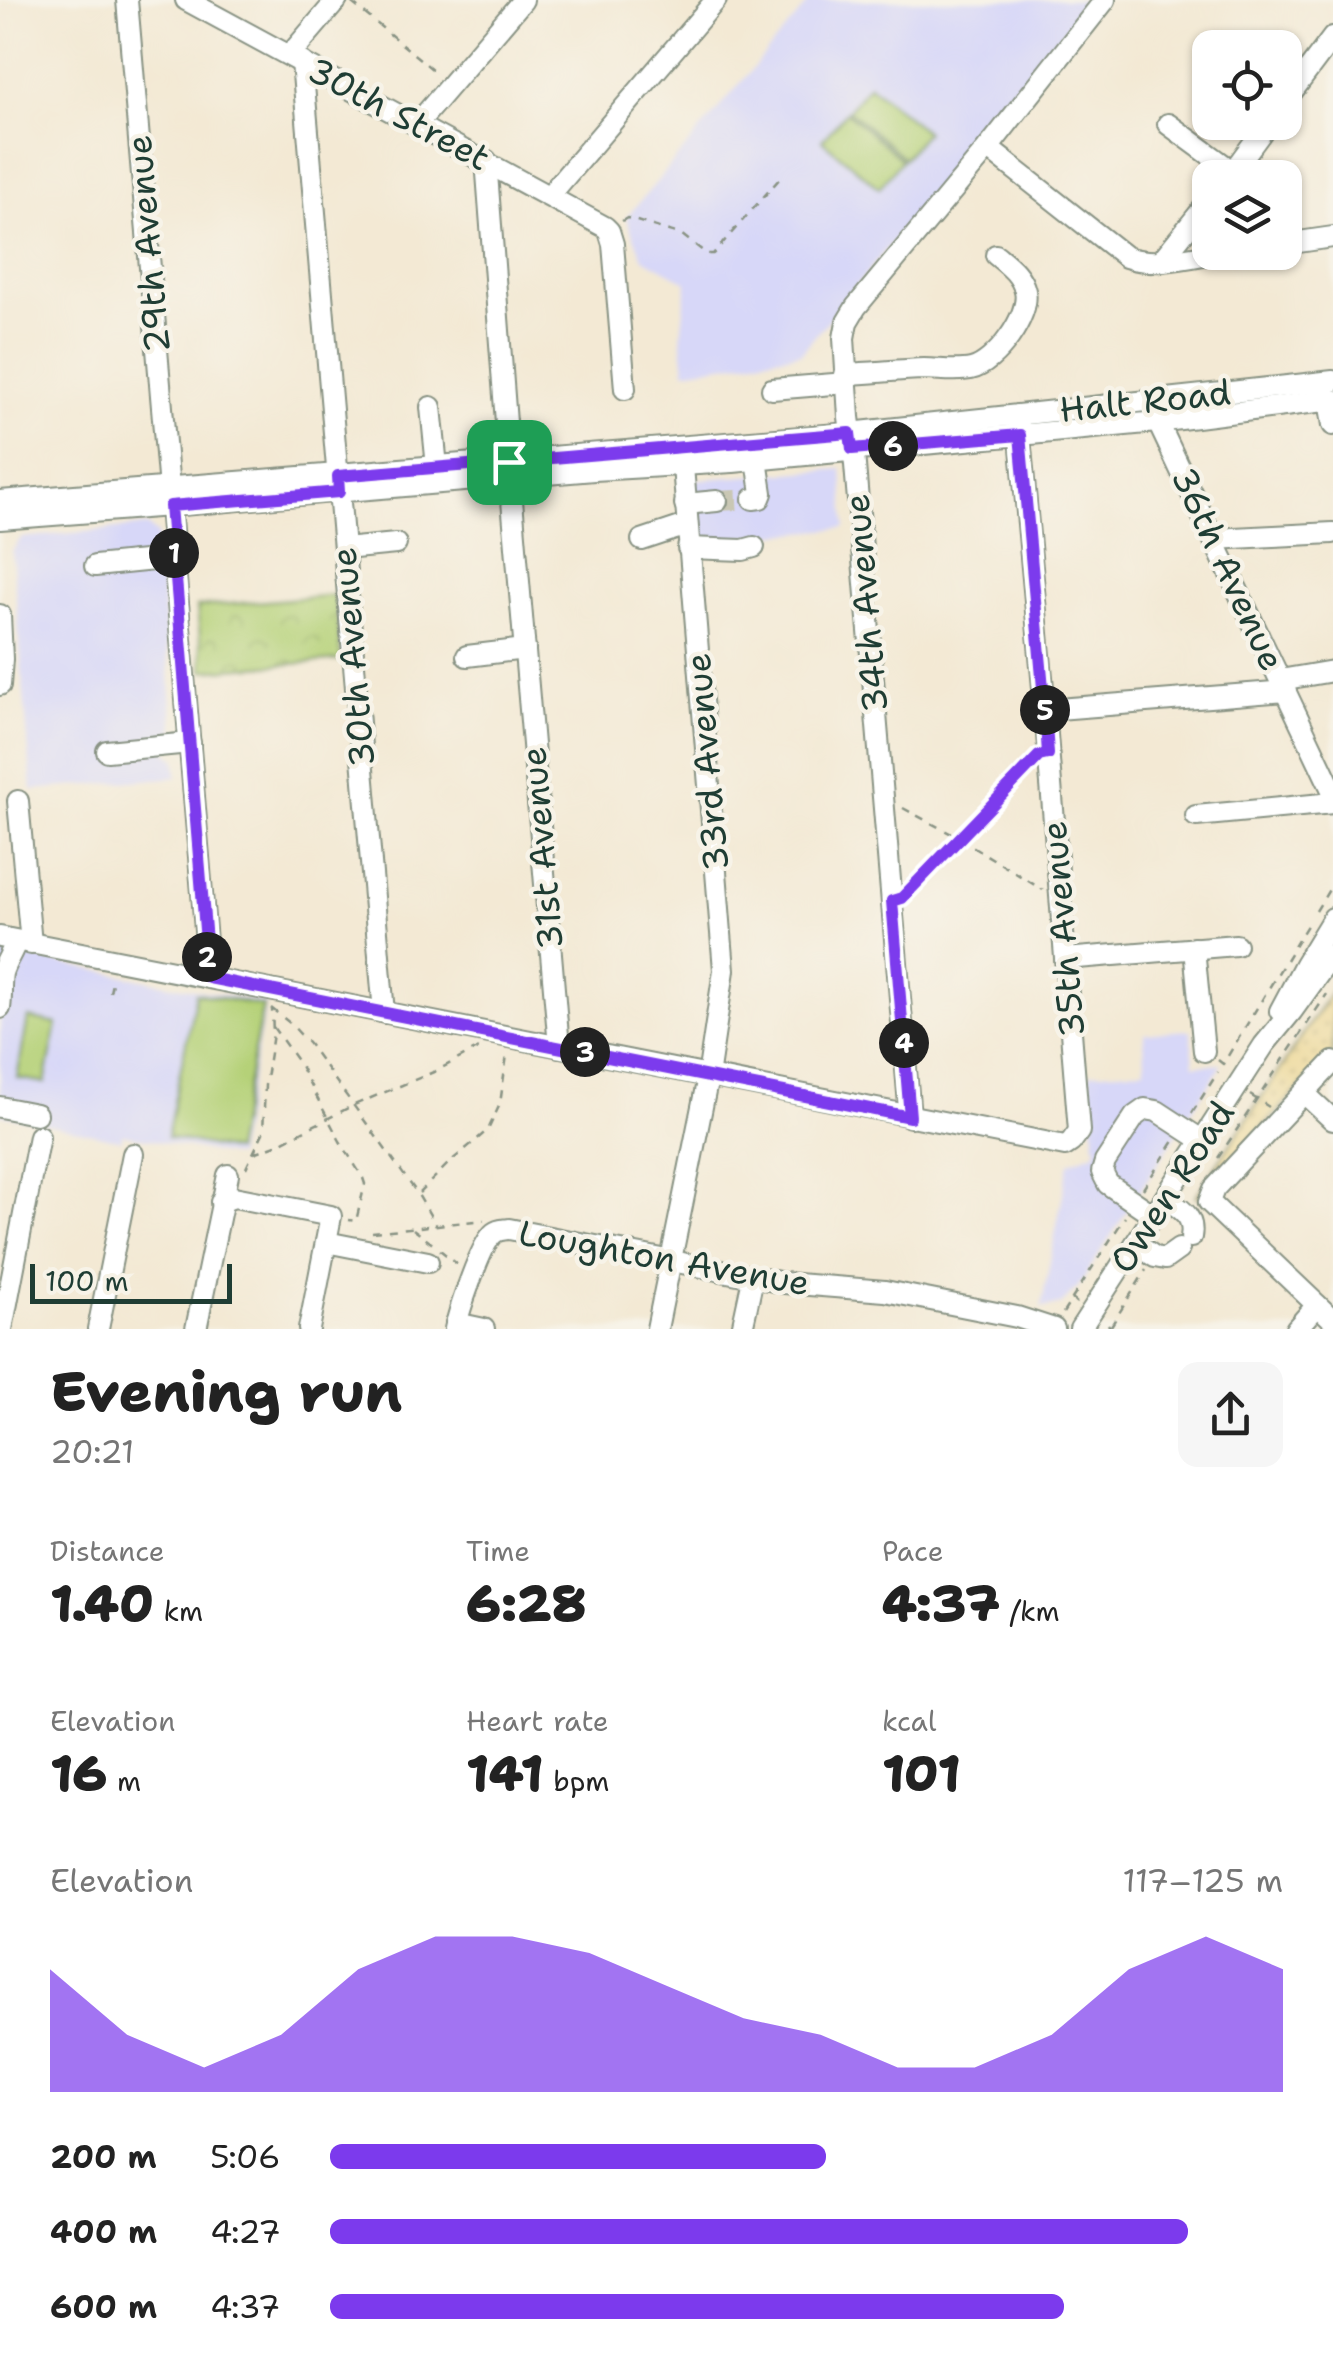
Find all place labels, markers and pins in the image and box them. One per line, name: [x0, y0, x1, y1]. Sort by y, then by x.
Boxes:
pin: [467, 420, 552, 505]
pin: 6: [868, 421, 918, 471]
pin: 1: [149, 528, 199, 578]
pin: 5: [1020, 685, 1070, 735]
pin: 2: [182, 932, 232, 982]
pin: 4: [879, 1018, 929, 1068]
pin: 3: [560, 1027, 610, 1077]

